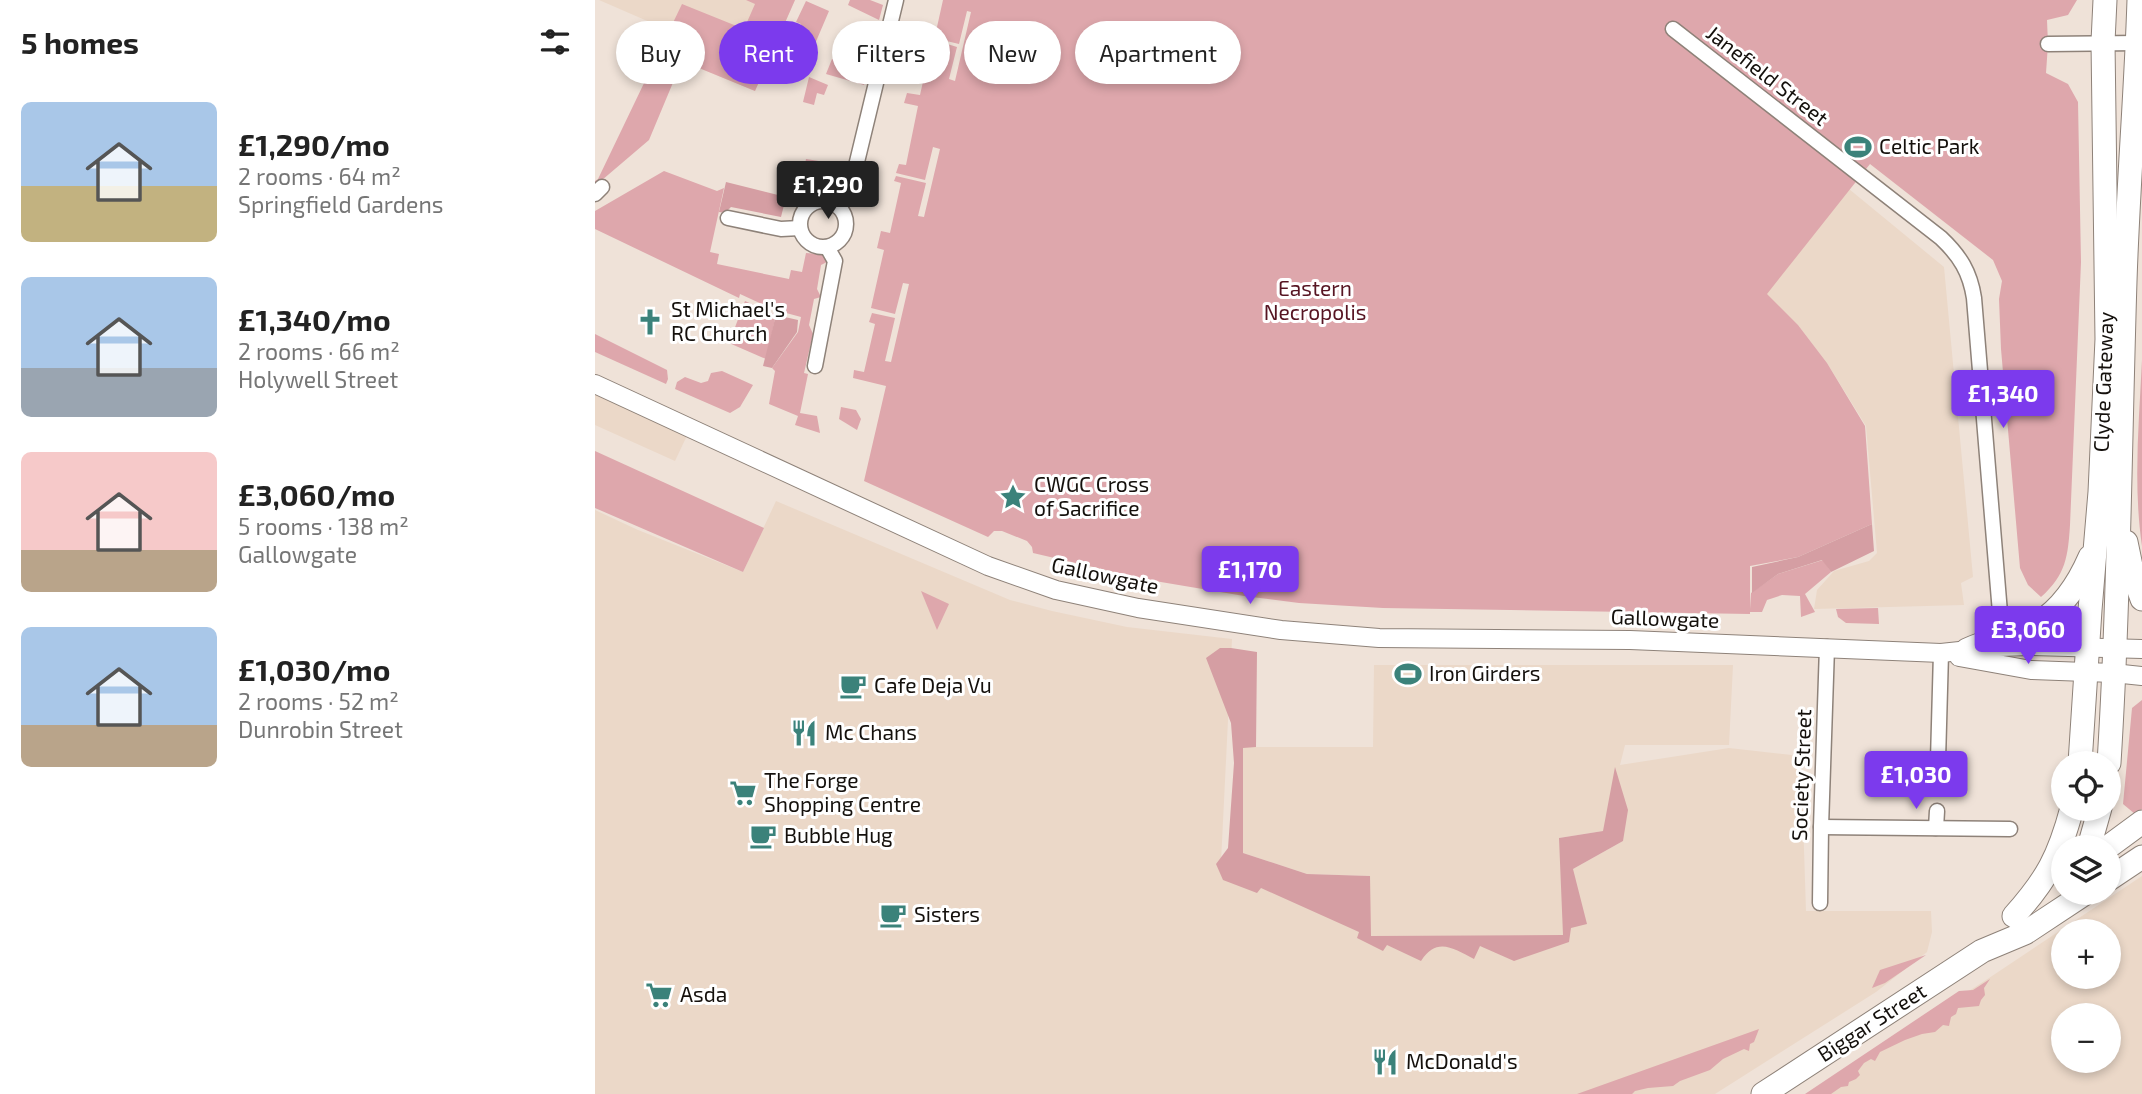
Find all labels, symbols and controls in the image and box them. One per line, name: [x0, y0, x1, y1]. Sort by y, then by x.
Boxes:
street label: Janefield Street: [1702, 20, 1834, 130]
chip: Buy: [616, 21, 705, 84]
chip: Rent: [719, 21, 818, 84]
chip: Filters: [832, 21, 950, 84]
chip: New: [964, 21, 1061, 84]
chip: Apartment: [1075, 21, 1241, 84]
icon: filters: [536, 23, 574, 61]
text: 5 homes: [21, 24, 139, 60]
text: £1,290/mo: [238, 126, 390, 162]
icon: home: [77, 130, 161, 214]
sports icon: Celtic Park: [1843, 132, 1873, 162]
place label: Celtic Park: [1879, 133, 1980, 158]
text: 2 rooms · 64 m²: [238, 162, 401, 190]
pin: £1,290: [771, 162, 885, 221]
text: £1,290: [793, 170, 863, 198]
text: Springfield Gardens: [238, 190, 443, 218]
park label: Eastern Necropolis: [1264, 275, 1366, 324]
place label: St Michael's RC Church: [671, 296, 785, 345]
text: £1,340/mo: [238, 301, 391, 337]
icon: home: [77, 305, 161, 389]
church icon: St Michael's RC Church: [635, 307, 665, 337]
street label: Clyde Gateway: [2088, 311, 2117, 453]
text: 2 rooms · 66 m²: [238, 337, 400, 365]
text: Holywell Street: [238, 365, 398, 393]
pin: £1,340: [1946, 370, 2060, 430]
text: £1,340: [1967, 379, 2039, 407]
place label: CWGC Cross of Sacrifice: [1034, 471, 1149, 520]
text: £3,060/mo: [238, 476, 395, 512]
icon: home: [77, 480, 161, 564]
place icon: CWGC Cross of Sacrifice: [998, 482, 1028, 512]
text: 5 rooms · 138 m²: [238, 512, 409, 540]
text: Gallowgate: [238, 540, 357, 568]
pin: £1,170: [1193, 546, 1307, 606]
street label: Gallowgate: [1050, 551, 1161, 598]
text: £1,170: [1218, 555, 1282, 583]
street label: Gallowgate: [1610, 603, 1720, 632]
pin: £3,060: [1971, 606, 2085, 666]
text: £3,060: [1991, 615, 2065, 643]
text: £1,030/mo: [238, 651, 390, 687]
icon: home: [77, 655, 161, 739]
sports icon: Iron Girders: [1393, 659, 1423, 689]
place label: Iron Girders: [1429, 660, 1540, 685]
cafe icon: Cafe Deja Vu: [838, 671, 868, 701]
place label: Cafe Deja Vu: [874, 672, 992, 698]
text: 2 rooms · 52 m²: [238, 687, 399, 715]
street label: Society Street: [1786, 708, 1815, 841]
text: Dunrobin Street: [238, 715, 403, 743]
restaurant icon: Mc Chans: [789, 718, 819, 748]
place label: Mc Chans: [825, 719, 917, 744]
map controls: [2051, 751, 2121, 1073]
button: locate: [2051, 751, 2121, 821]
pin: £1,030: [1859, 752, 1973, 811]
text: £1,030: [1880, 760, 1952, 788]
place label: The Forge Shopping Centre: [764, 767, 921, 816]
supermarket icon: The Forge Shopping Centre: [728, 778, 758, 808]
cafe icon: Bubble Hug: [748, 821, 778, 851]
place label: Bubble Hug: [784, 822, 893, 847]
button: layers: [2051, 835, 2121, 905]
cafe icon: Sisters: [878, 900, 908, 930]
place label: Sisters: [914, 901, 980, 926]
button: +: [2051, 919, 2121, 989]
street label: Biggar Street: [1812, 977, 1930, 1066]
supermarket icon: Asda: [644, 980, 674, 1010]
place label: Asda: [680, 981, 727, 1006]
button: −: [2051, 1003, 2121, 1073]
restaurant icon: McDonald's: [1370, 1047, 1400, 1077]
place label: McDonald's: [1406, 1048, 1518, 1073]

